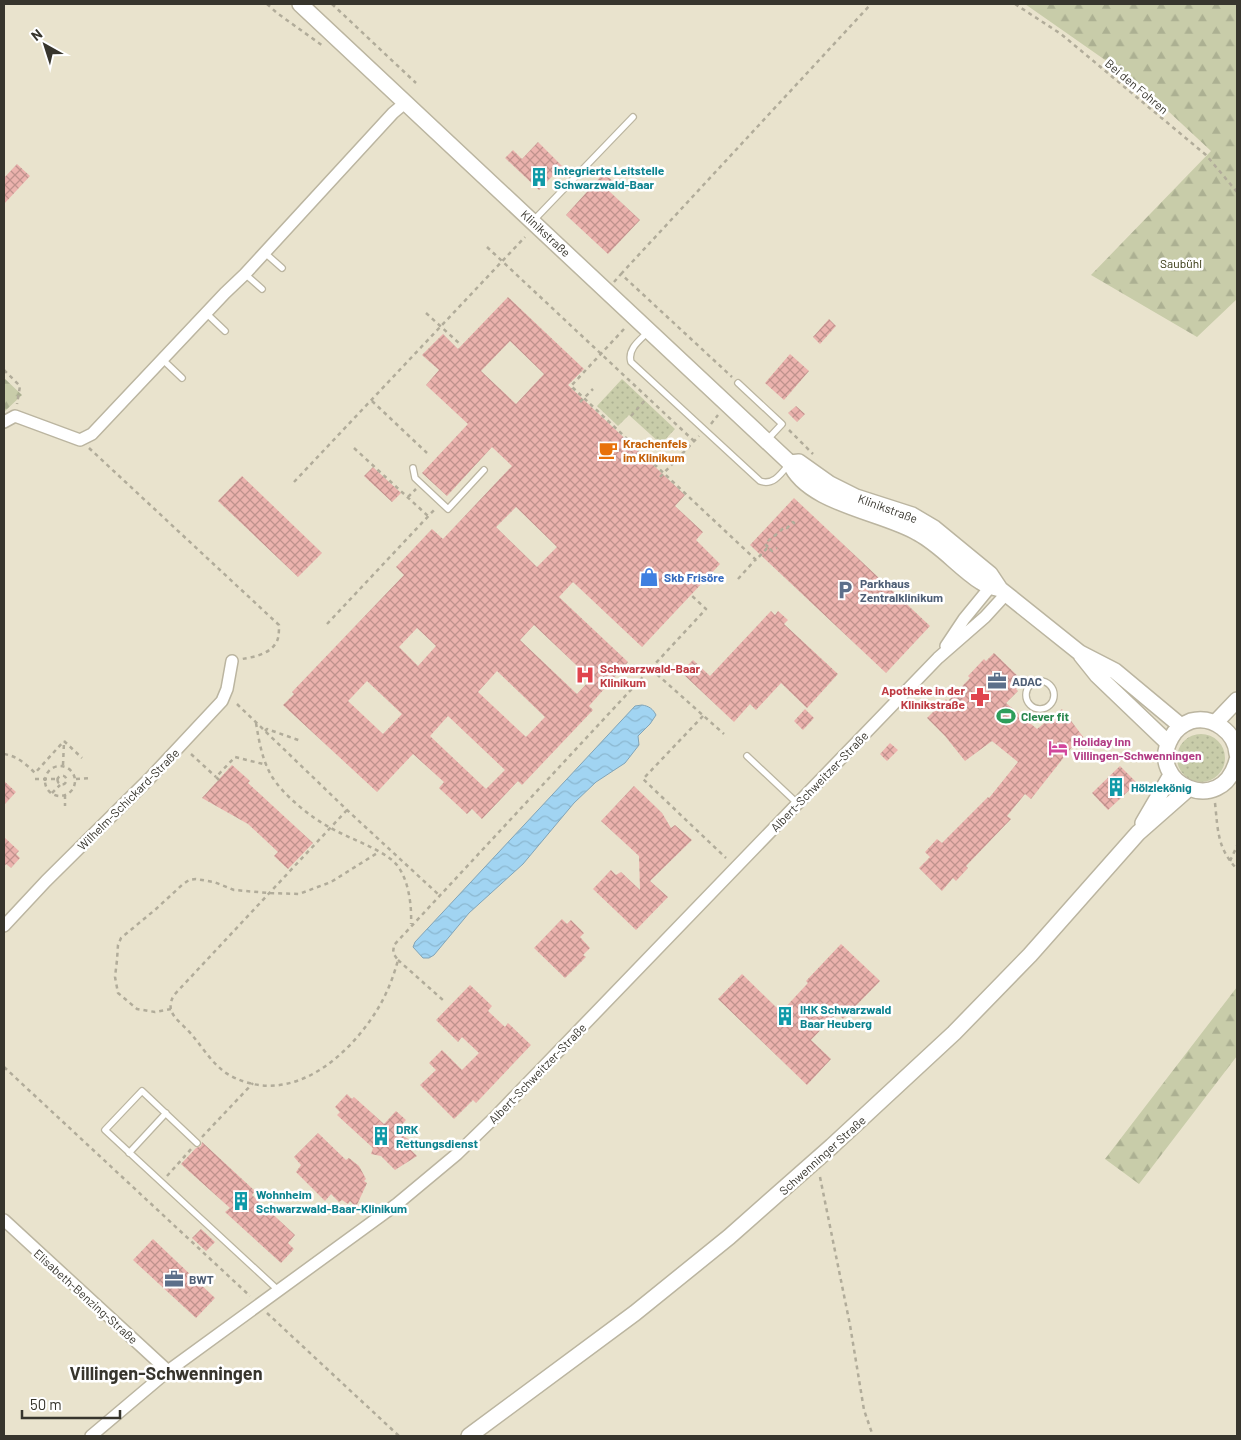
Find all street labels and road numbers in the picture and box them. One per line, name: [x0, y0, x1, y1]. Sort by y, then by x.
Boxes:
street label: Bei den Fohren: [1103, 56, 1171, 116]
street label: Klinikstraße: [518, 207, 574, 259]
street label: Klinikstraße: [856, 491, 920, 525]
street label: Albert-Schweitzer-Straße: [767, 728, 871, 834]
street label: Wilhelm-Schickard-Straße: [74, 745, 182, 853]
street label: Albert-Schweitzer-Straße: [485, 1020, 589, 1126]
street label: Schwenninger Straße: [776, 1113, 868, 1197]
street label: Elisabeth-Benzing-Straße: [31, 1246, 141, 1346]

